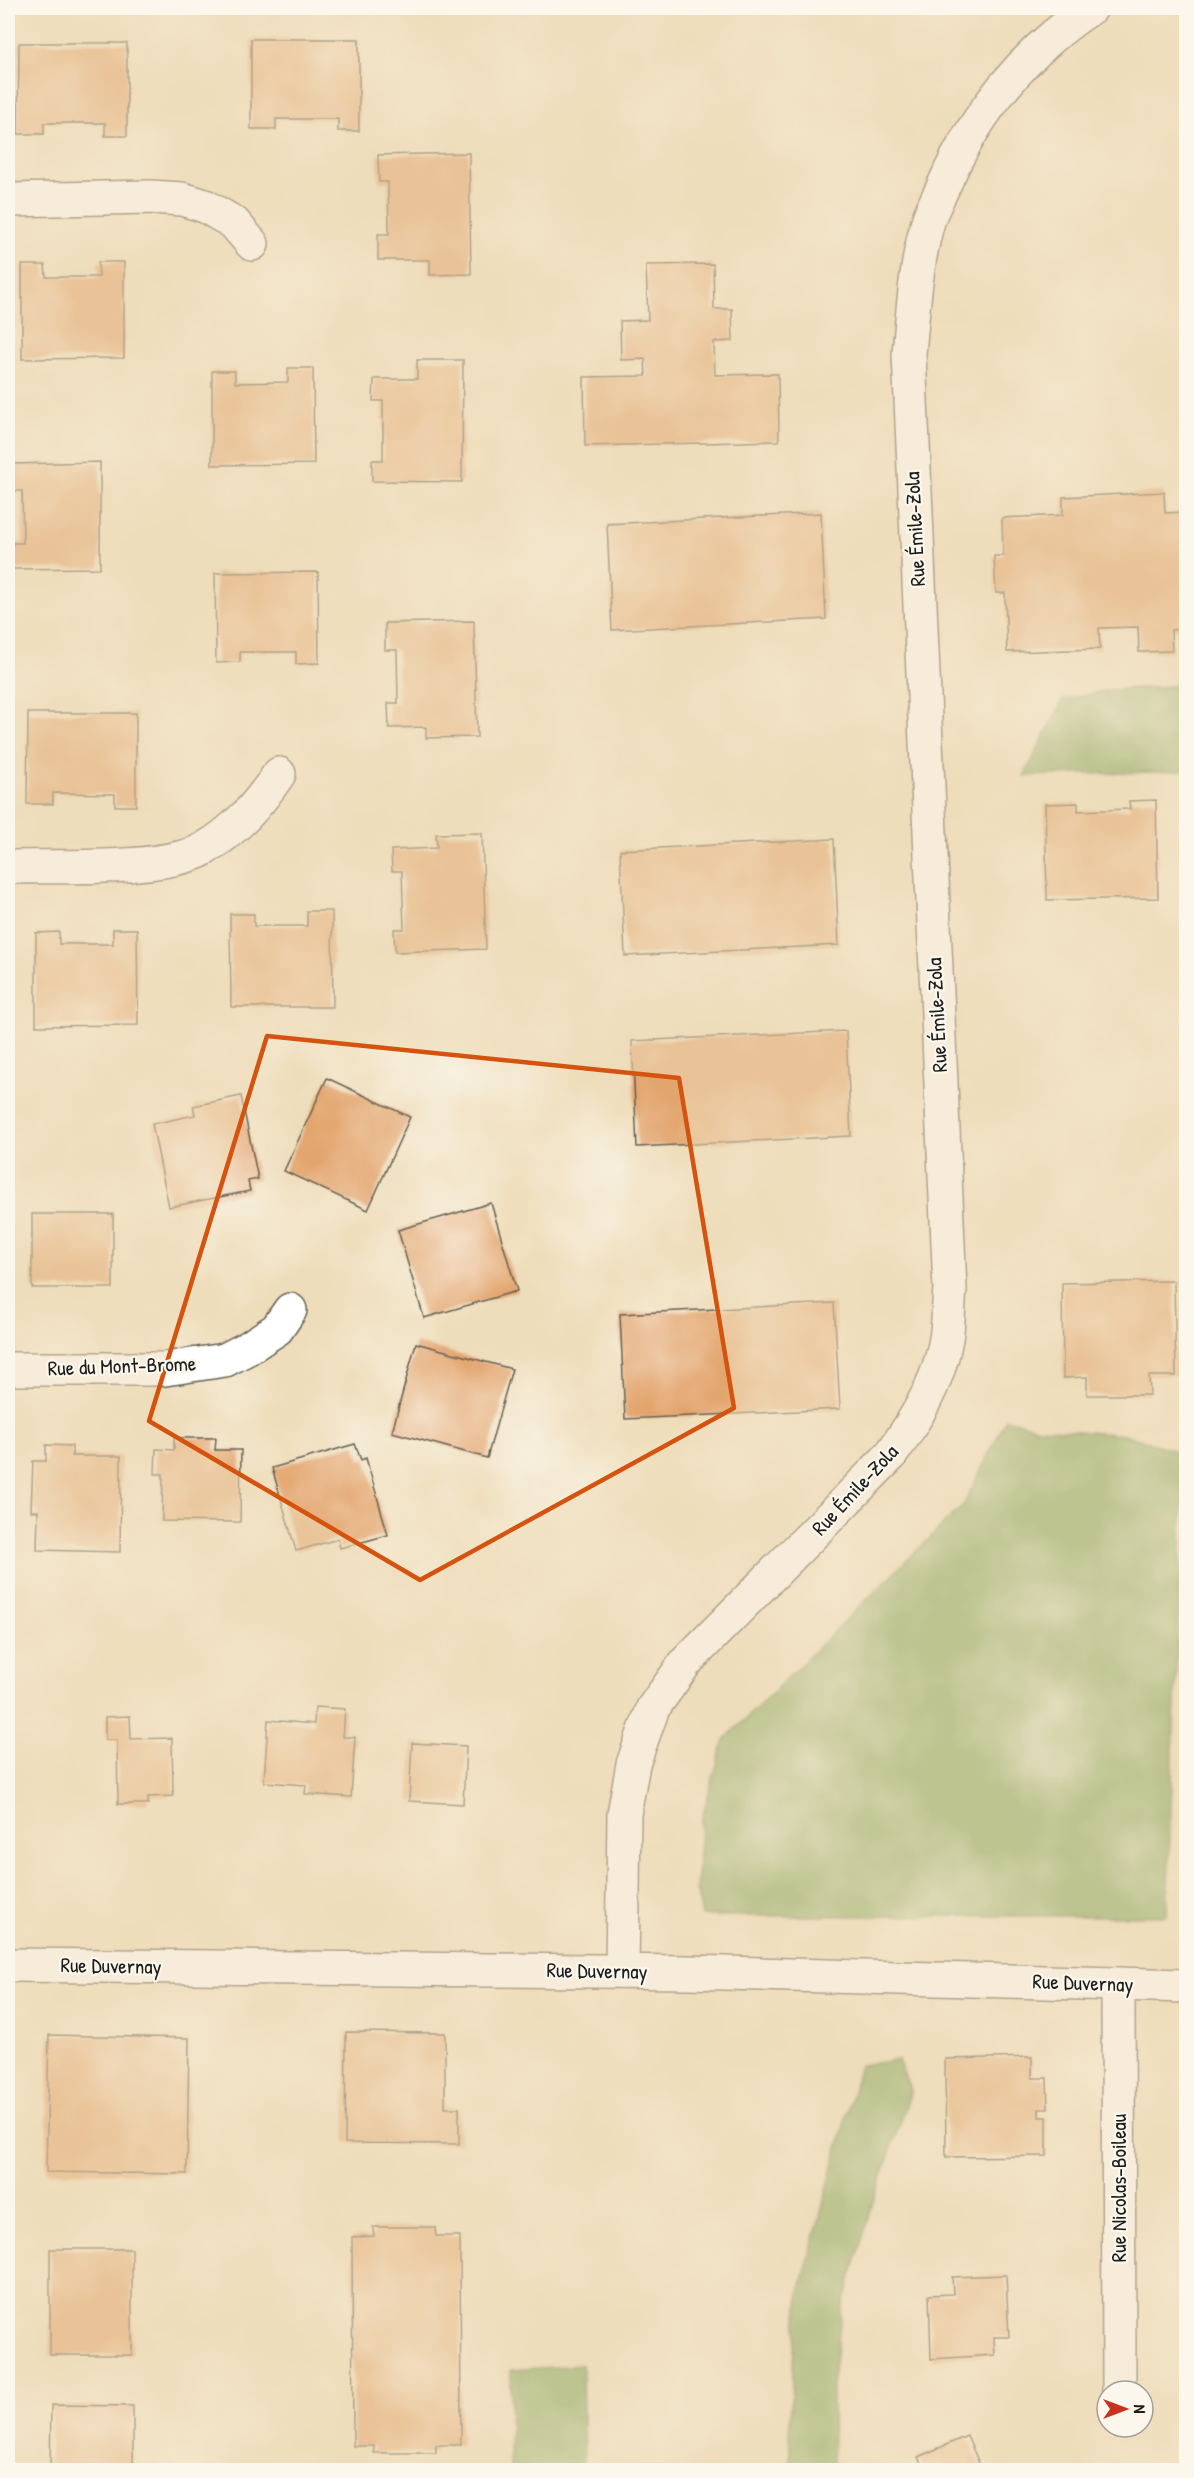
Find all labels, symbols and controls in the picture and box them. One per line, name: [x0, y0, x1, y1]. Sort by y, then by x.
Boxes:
street label: Rue Émile-Zola: [897, 471, 932, 587]
street label: Rue Émile-Zola: [919, 957, 954, 1073]
street label: Rue du Mont-Brome: [47, 1348, 197, 1383]
street label: Rue Émile-Zola: [805, 1438, 904, 1542]
street label: Rue Duvernay: [60, 1950, 162, 1981]
street label: Rue Duvernay: [546, 1955, 648, 1986]
street label: Rue Duvernay: [1032, 1966, 1134, 1999]
street label: Rue Nicolas-Boileau: [1104, 2113, 1133, 2262]
north arrow: [1095, 2379, 1155, 2439]
text: N: [1129, 2405, 1151, 2414]

